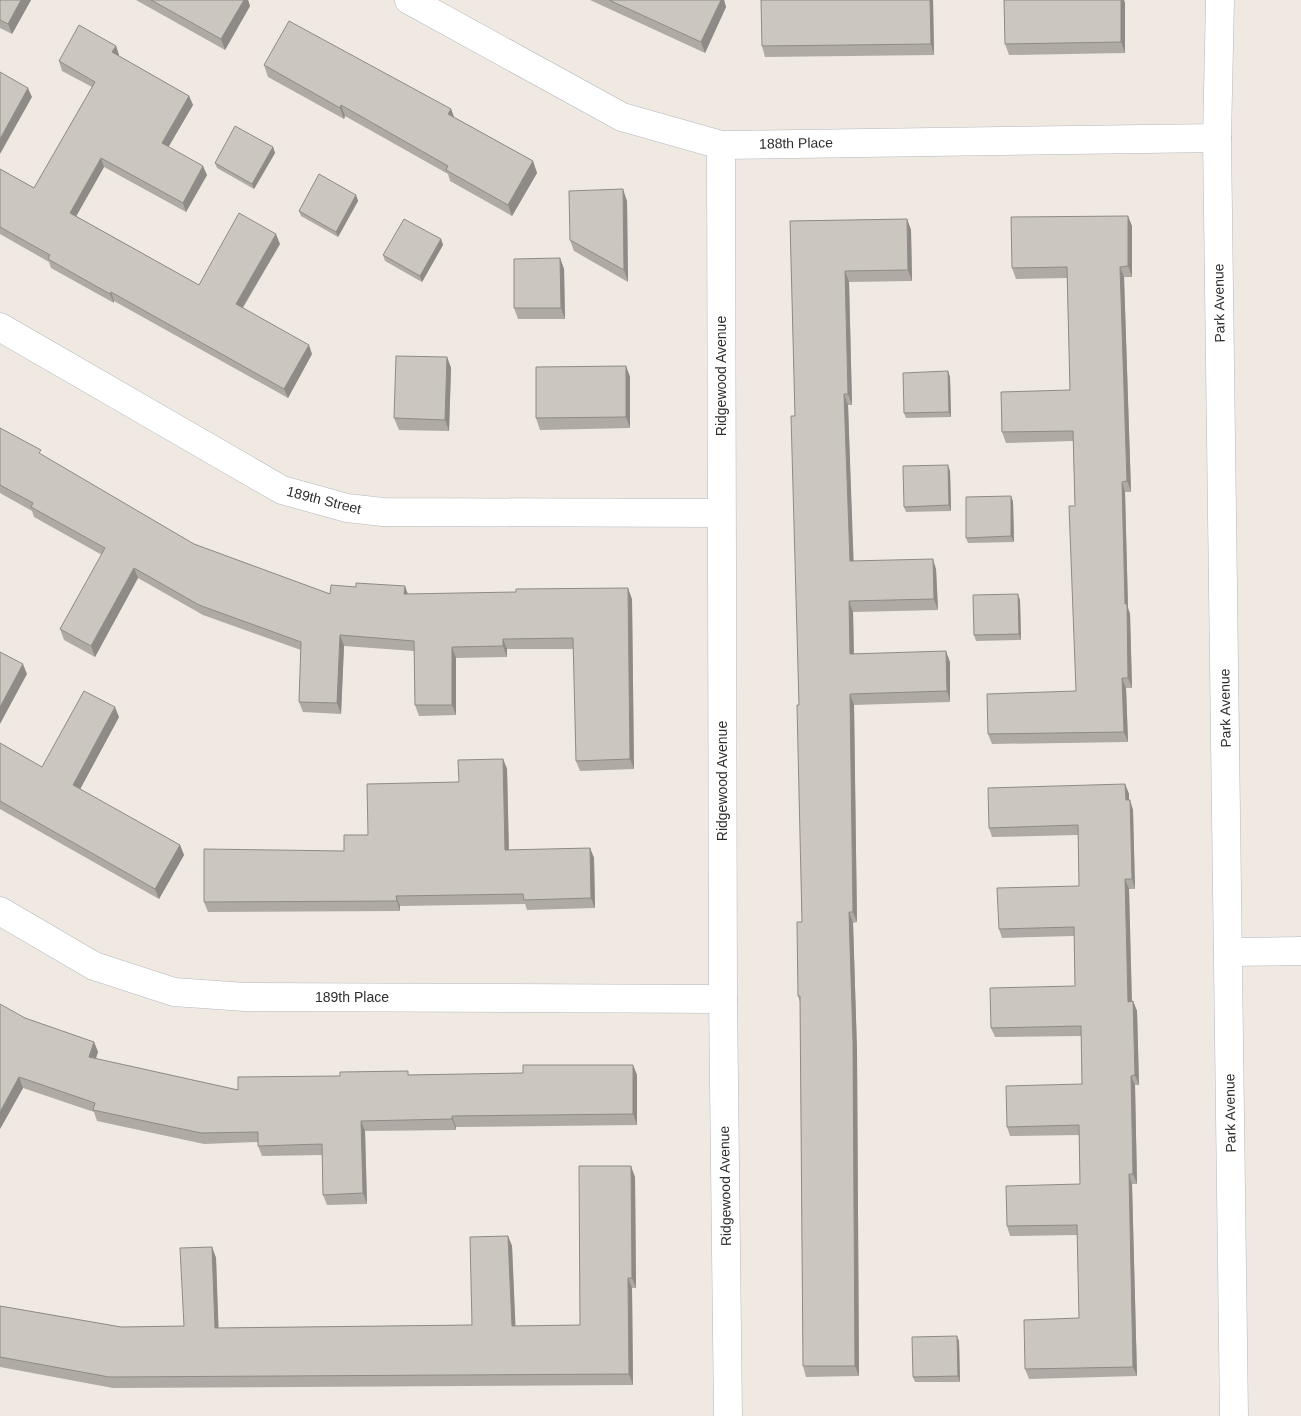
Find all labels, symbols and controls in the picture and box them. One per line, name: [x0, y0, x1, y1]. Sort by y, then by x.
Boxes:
street label: 188th Place: [759, 134, 833, 152]
street label: Park Avenue: [1210, 263, 1228, 343]
street label: Ridgewood Avenue: [713, 316, 729, 436]
street label: 189th Street: [285, 483, 363, 517]
street label: Park Avenue: [1216, 668, 1234, 748]
street label: Ridgewood Avenue: [714, 721, 730, 841]
street label: 189th Place: [315, 989, 389, 1005]
street label: Park Avenue: [1221, 1073, 1239, 1153]
street label: Ridgewood Avenue: [716, 1125, 734, 1246]

